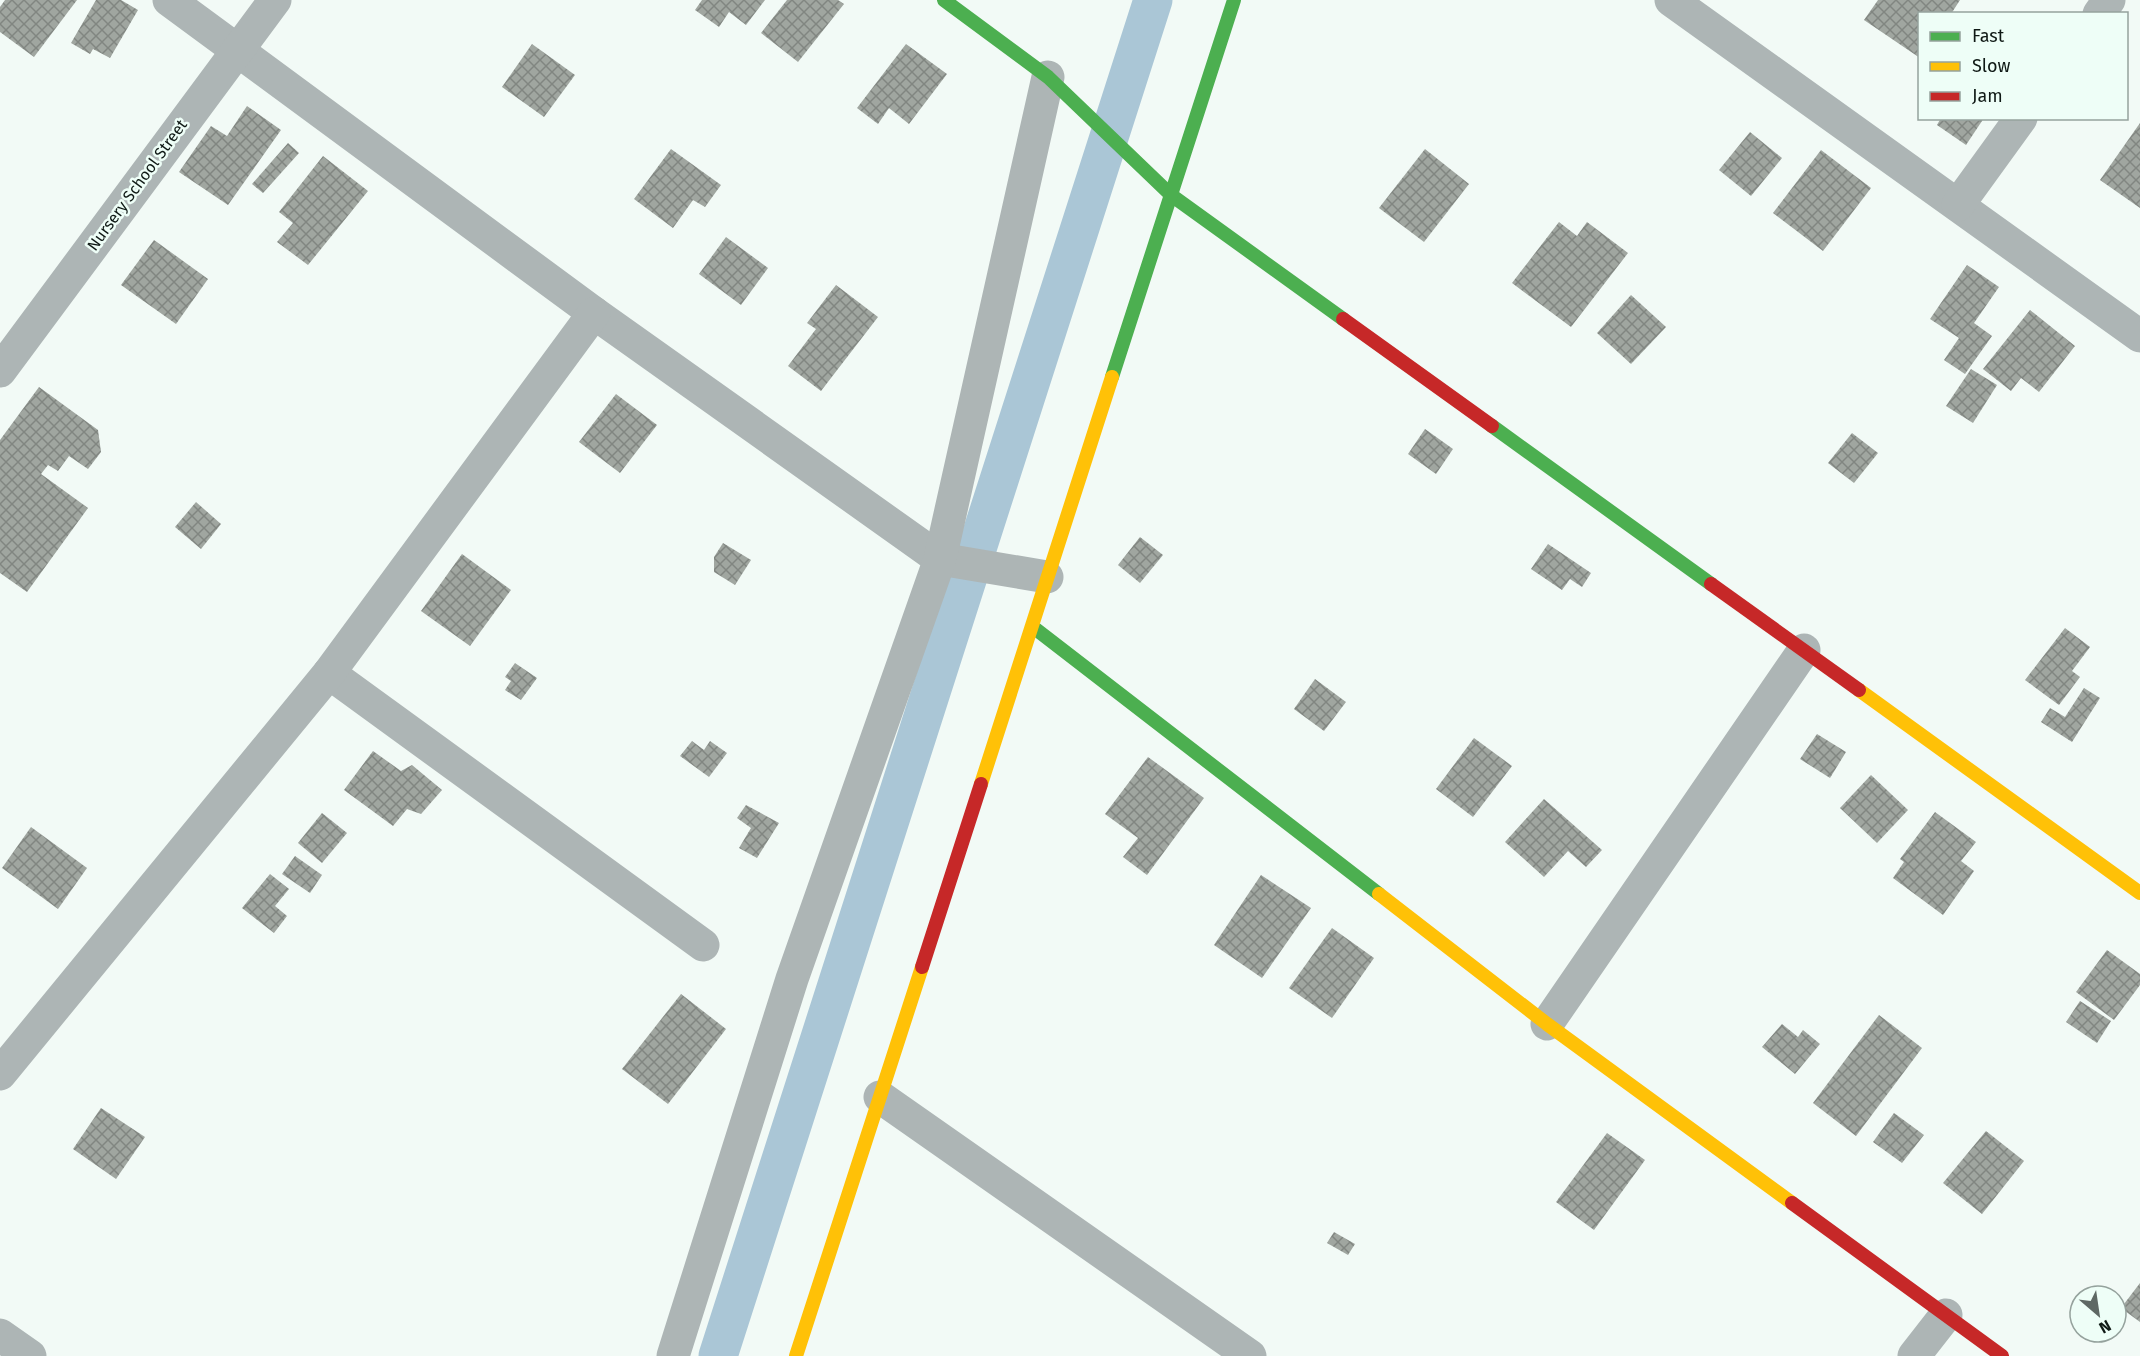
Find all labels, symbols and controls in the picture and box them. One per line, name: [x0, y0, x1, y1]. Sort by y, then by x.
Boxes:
legend: [1918, 12, 2128, 120]
text: Fast: [1972, 25, 2005, 47]
text: Slow: [1972, 55, 2011, 77]
text: Jam: [1972, 85, 2003, 107]
street label: Nursery School Street: [83, 116, 191, 254]
north arrow: [2068, 1284, 2128, 1344]
text: N: [2096, 1316, 2114, 1338]

